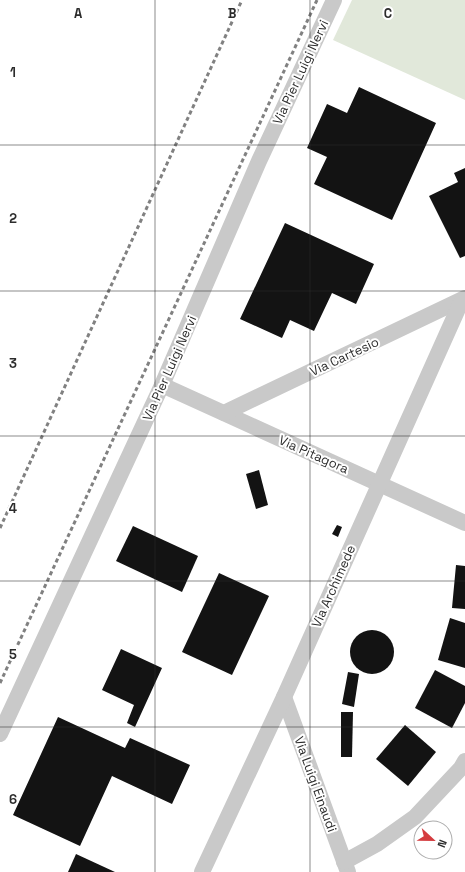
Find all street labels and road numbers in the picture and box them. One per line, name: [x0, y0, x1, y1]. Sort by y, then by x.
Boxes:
street label: Via Pier Luigi Nervi: [269, 17, 332, 127]
street label: Via Pier Luigi Nervi: [139, 313, 200, 423]
street label: Via Cartesio: [307, 333, 381, 380]
street label: Via Pitagora: [276, 431, 352, 478]
street label: Via Archimede: [308, 542, 359, 630]
street label: Via Luigi Einaudi: [290, 734, 341, 834]

